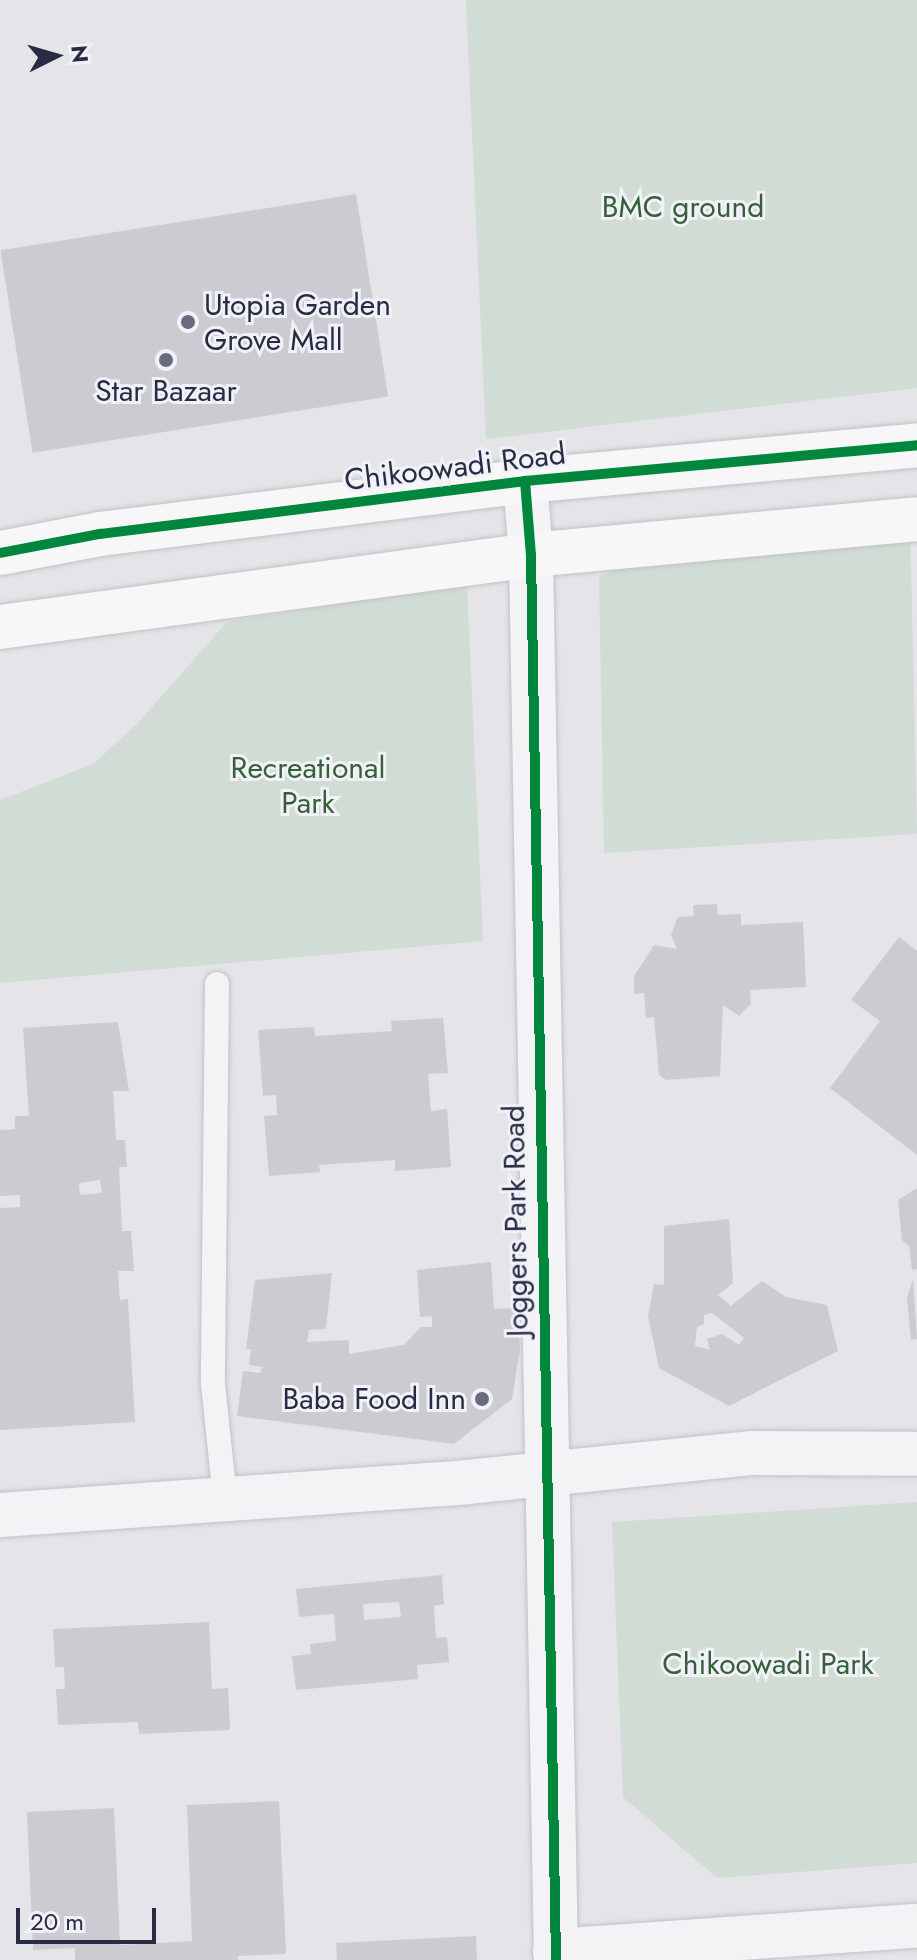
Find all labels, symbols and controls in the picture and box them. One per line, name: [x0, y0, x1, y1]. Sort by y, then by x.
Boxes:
north arrow: [16, 16, 96, 96]
text: N: [63, 44, 97, 64]
park label: BMC ground: [602, 189, 764, 225]
place label: Utopia Garden Grove Mall: [204, 287, 391, 358]
marker: Utopia Garden Grove Mall: [179, 313, 197, 331]
marker: Star Bazaar: [157, 351, 175, 369]
place label: Star Bazaar: [95, 373, 237, 409]
street label: Chikoowadi Road: [342, 436, 568, 498]
park label: Recreational Park: [231, 750, 385, 820]
street label: Joggers Park Road: [496, 1105, 536, 1337]
place label: Baba Food Inn: [282, 1381, 466, 1417]
marker: Baba Food Inn: [473, 1390, 491, 1408]
park label: Chikoowadi Park: [662, 1646, 874, 1682]
scale bar: [20, 1892, 160, 1942]
text: 20 m: [30, 1904, 84, 1939]

